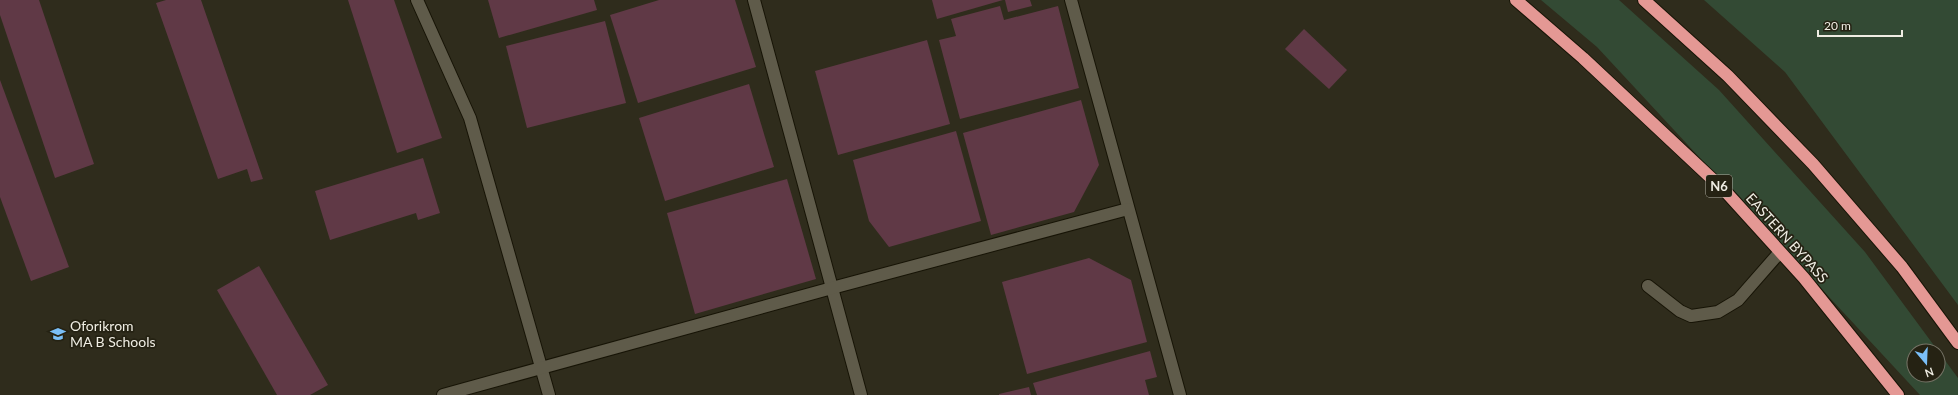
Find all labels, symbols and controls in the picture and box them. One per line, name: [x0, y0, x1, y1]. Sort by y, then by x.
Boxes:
scale bar: [1818, 12, 1902, 38]
text: 20 m: [1824, 18, 1851, 33]
road number: N6: [1706, 175, 1732, 197]
street label: EASTERN BYPASS: [1743, 189, 1832, 286]
place label: Oforikrom MA B Schools: [70, 317, 156, 350]
school or university icon: Oforikrom MA B Schools: [49, 325, 67, 343]
north arrow: [1906, 343, 1946, 383]
text: N: [1923, 365, 1936, 380]

